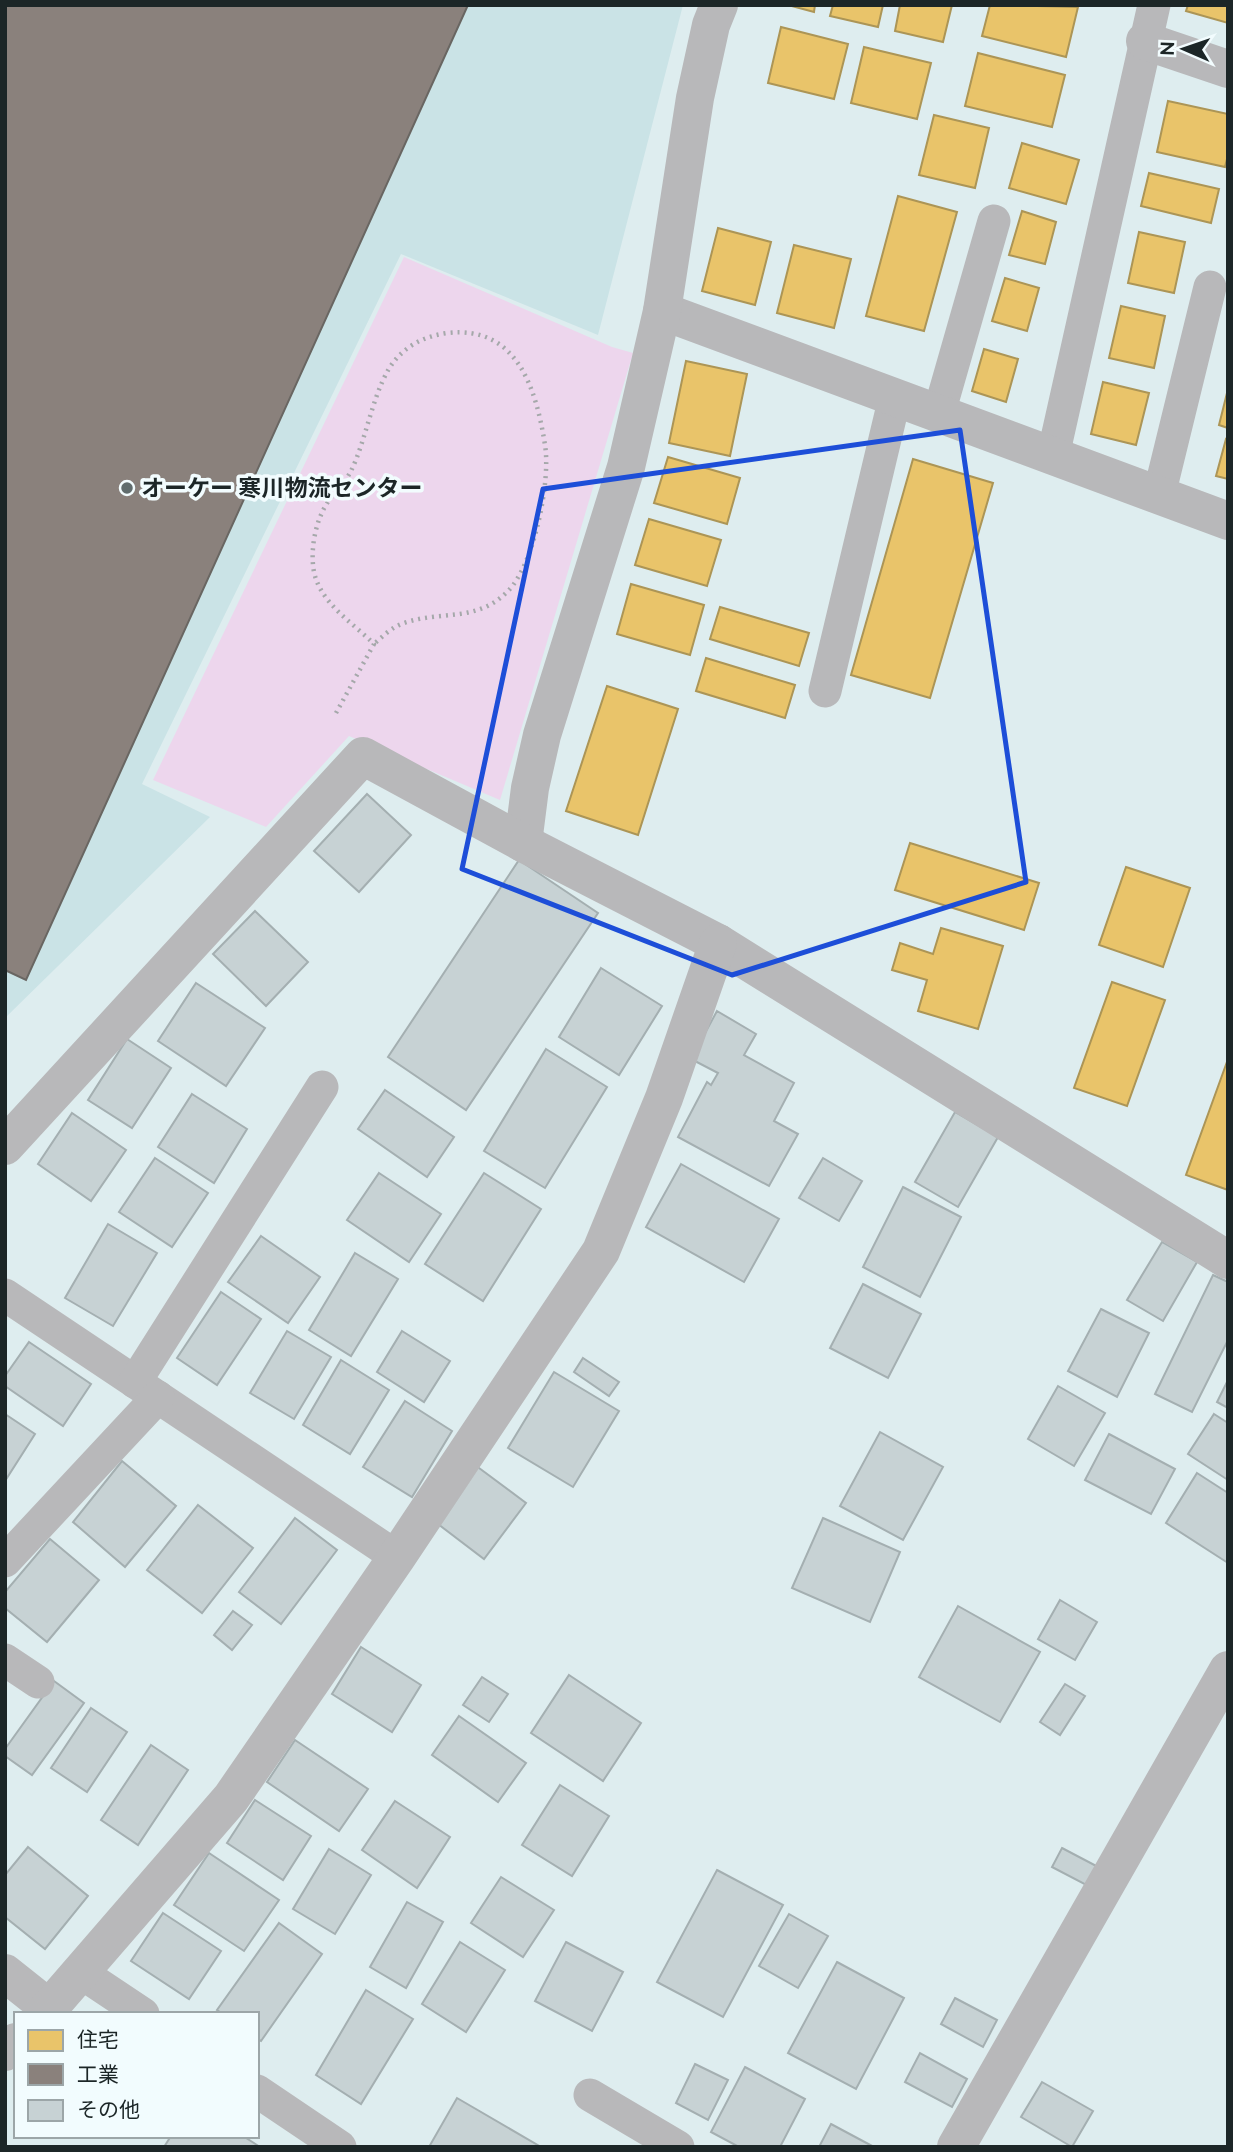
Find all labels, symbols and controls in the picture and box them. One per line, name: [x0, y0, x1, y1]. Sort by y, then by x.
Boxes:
north arrow: [1149, 14, 1219, 84]
text: N: [1156, 41, 1178, 56]
place label: オーケー 寒川物流センター: [141, 474, 423, 501]
marker: オーケー 寒川物流センター: [119, 480, 135, 496]
legend: [14, 2012, 259, 2138]
text: 住宅: [77, 2027, 119, 2052]
text: 工業: [77, 2062, 119, 2087]
text: その他: [77, 2097, 140, 2122]

